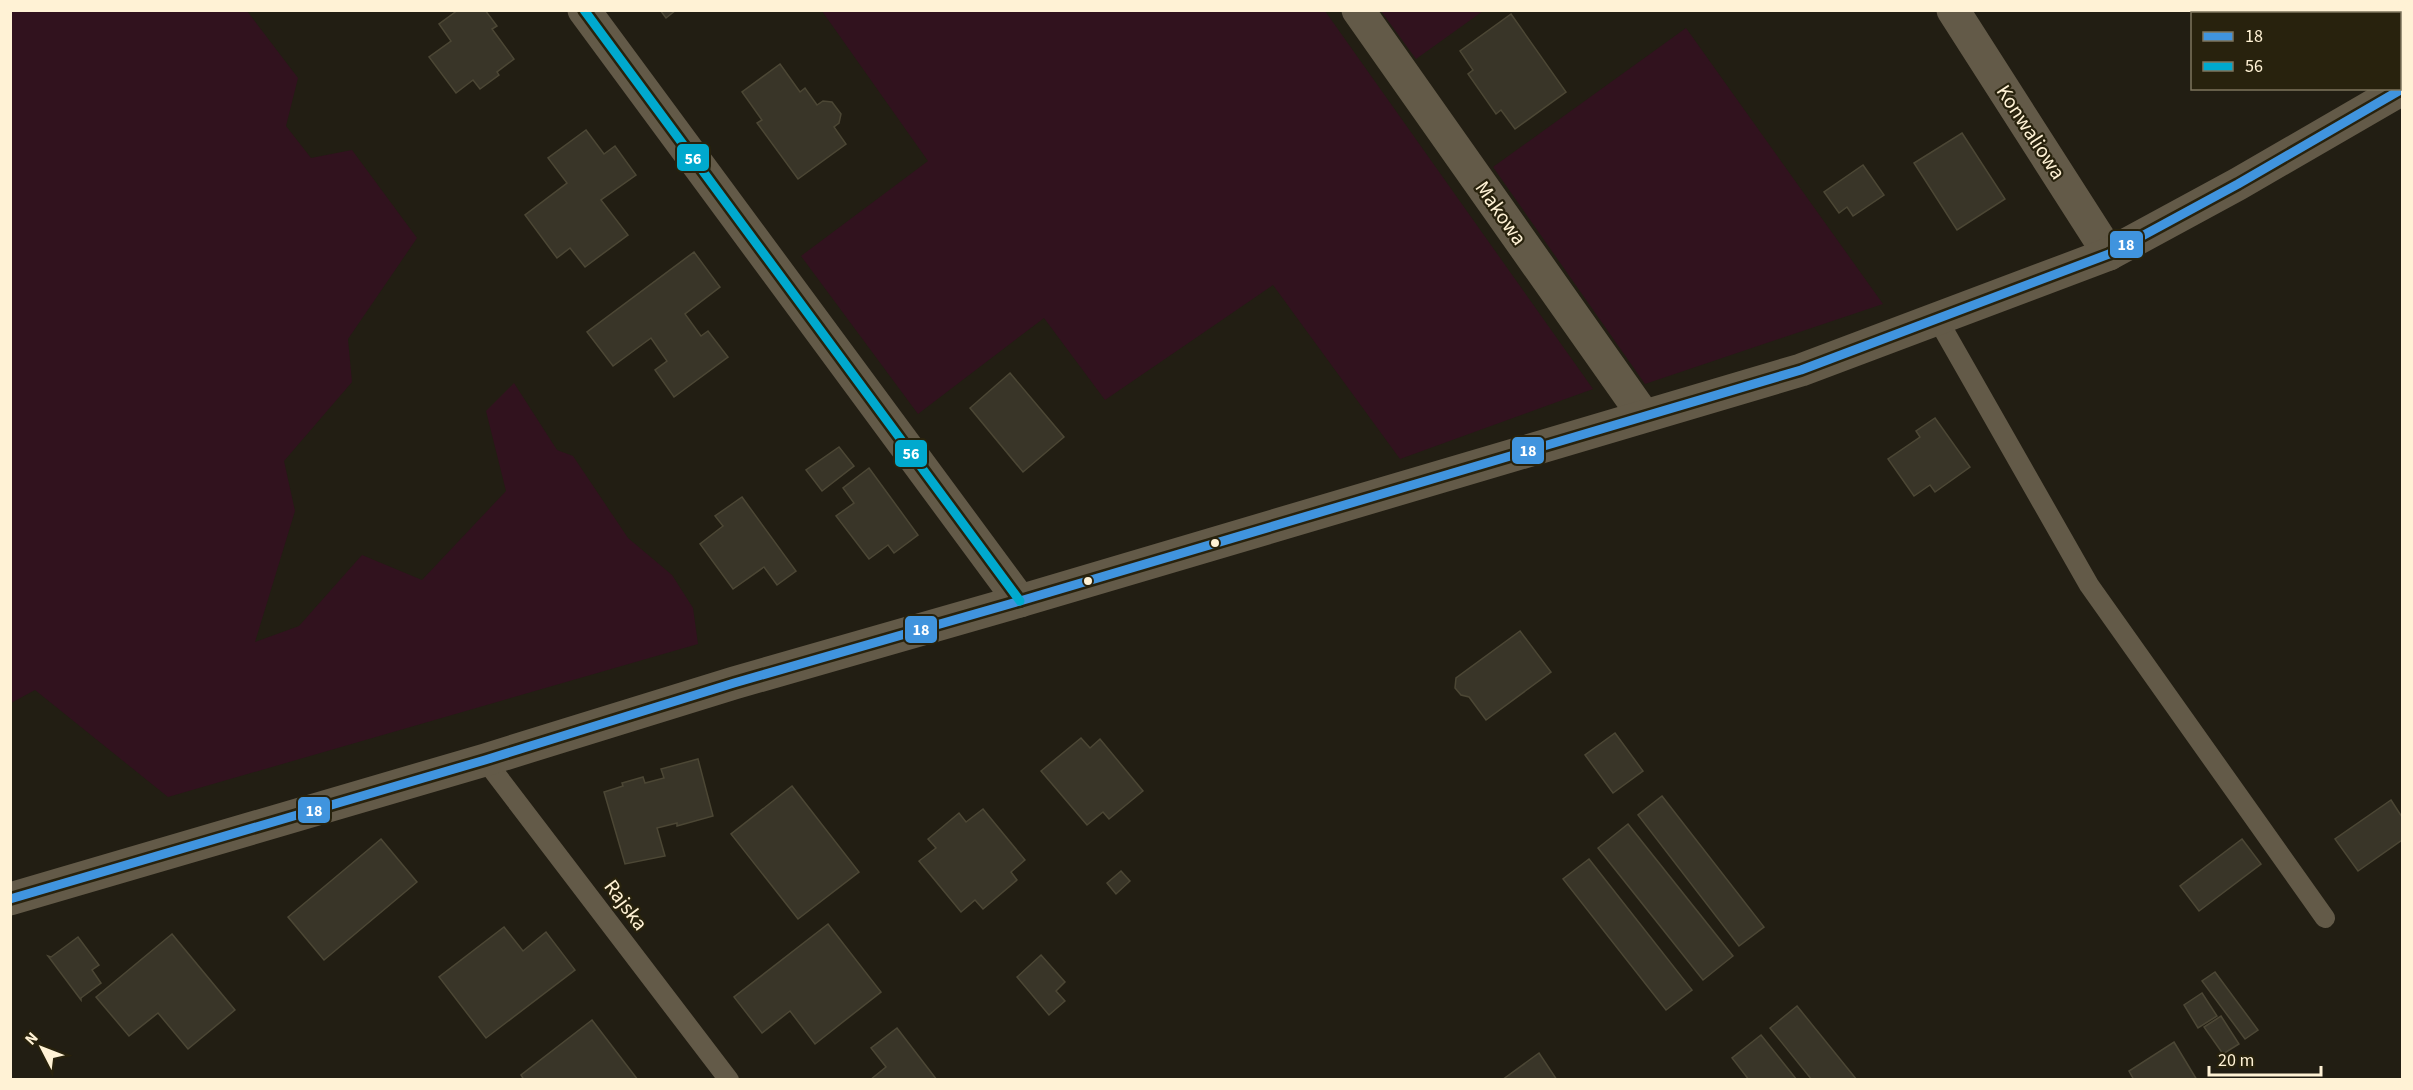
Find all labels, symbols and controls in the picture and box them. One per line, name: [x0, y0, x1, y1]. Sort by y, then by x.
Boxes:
legend: [2191, 12, 2401, 90]
text: 18: [2245, 24, 2263, 49]
text: 56: [2245, 54, 2263, 79]
street label: Konwaliowa: [1989, 79, 2073, 185]
line badge: 56: [676, 143, 710, 172]
text: 56: [685, 148, 701, 170]
street label: Makowa: [1468, 175, 1534, 251]
line badge: 18: [2109, 230, 2144, 259]
text: 18: [2118, 234, 2134, 256]
line badge: 18: [1511, 436, 1545, 465]
line badge: 56: [894, 439, 928, 468]
text: 18: [1520, 440, 1536, 462]
text: 56: [903, 443, 919, 465]
unlabelled marker: [1209, 537, 1221, 549]
unlabelled marker: [1082, 575, 1094, 587]
line badge: 18: [904, 615, 938, 644]
text: 18: [913, 619, 929, 641]
line badge: 18: [297, 796, 331, 824]
text: 18: [306, 800, 322, 822]
street label: Rajska: [597, 873, 655, 937]
north arrow: [12, 1018, 72, 1078]
text: N: [20, 1027, 43, 1050]
scale bar: [2209, 1039, 2322, 1077]
text: 20 m: [2218, 1048, 2254, 1073]

